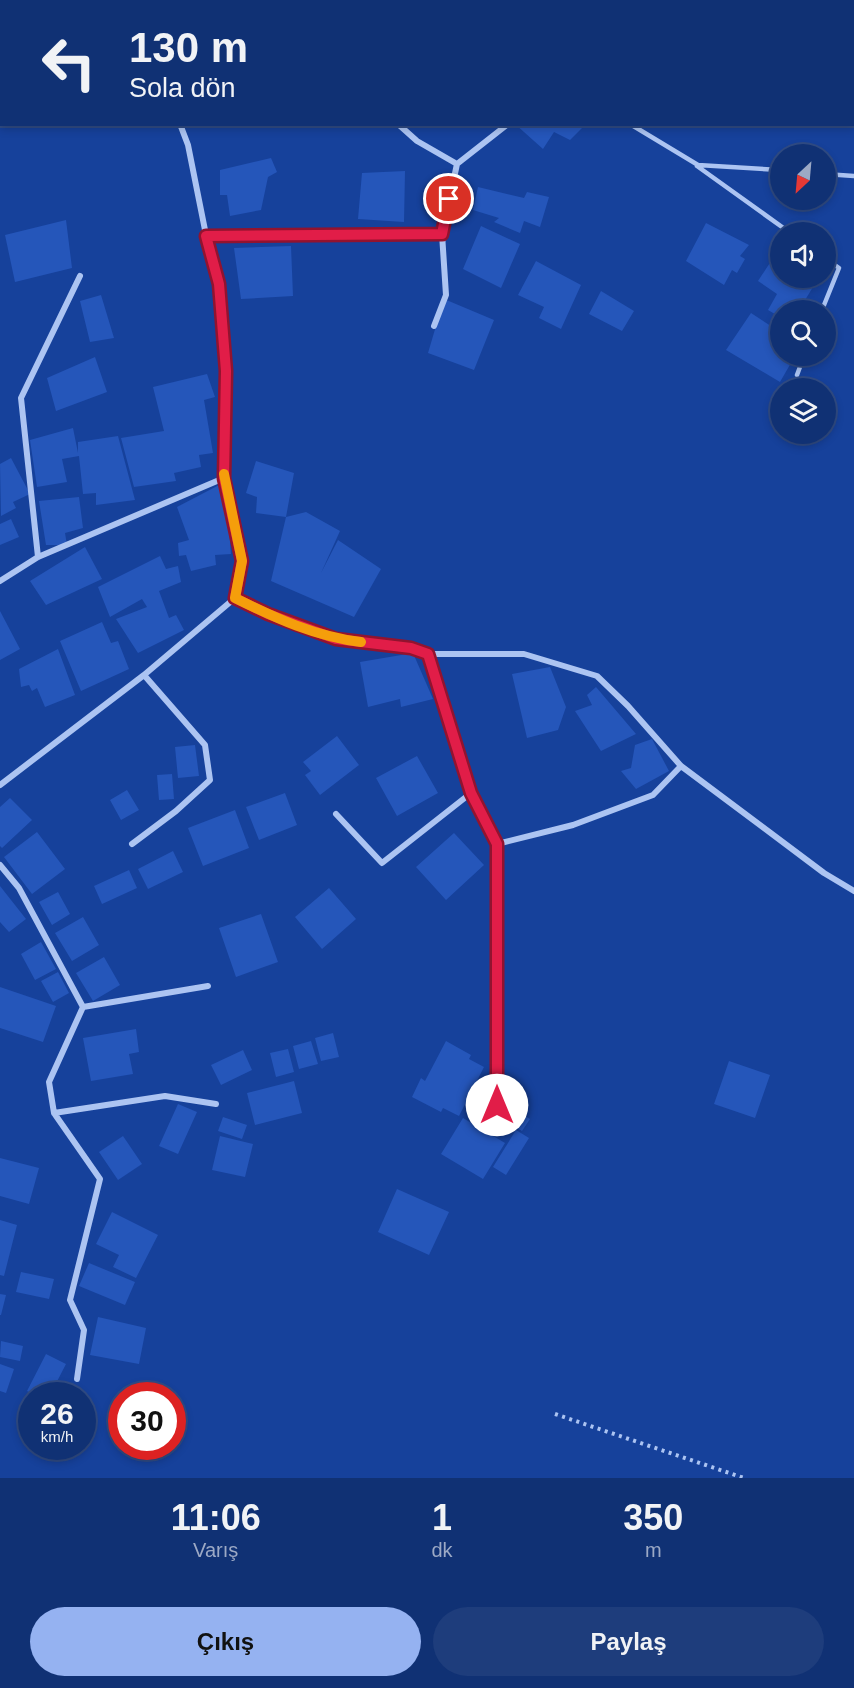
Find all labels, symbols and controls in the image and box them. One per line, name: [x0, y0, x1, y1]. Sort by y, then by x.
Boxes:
icon: left: [30, 24, 108, 102]
text: 130 m: [129, 24, 248, 71]
text: Sola dön: [129, 73, 236, 103]
north arrow: [770, 144, 836, 210]
map controls: [770, 144, 836, 444]
pin: [423, 173, 474, 224]
icon: arrive: [432, 182, 465, 215]
button: sound: [770, 222, 836, 288]
button: search: [770, 300, 836, 366]
button: layers: [770, 378, 836, 444]
position arrow: [465, 1073, 529, 1137]
speed limit sign: 30: [108, 1382, 186, 1460]
text: 26: [40, 1397, 74, 1430]
text: km/h: [41, 1428, 73, 1445]
text: 11:06: [171, 1497, 261, 1538]
text: 1: [432, 1497, 452, 1538]
text: 350: [623, 1497, 683, 1538]
text: Varış: [193, 1539, 238, 1561]
text: dk: [431, 1539, 453, 1561]
text: m: [645, 1539, 662, 1561]
button: Çıkış: [30, 1607, 421, 1676]
button: Paylaş: [433, 1607, 824, 1676]

